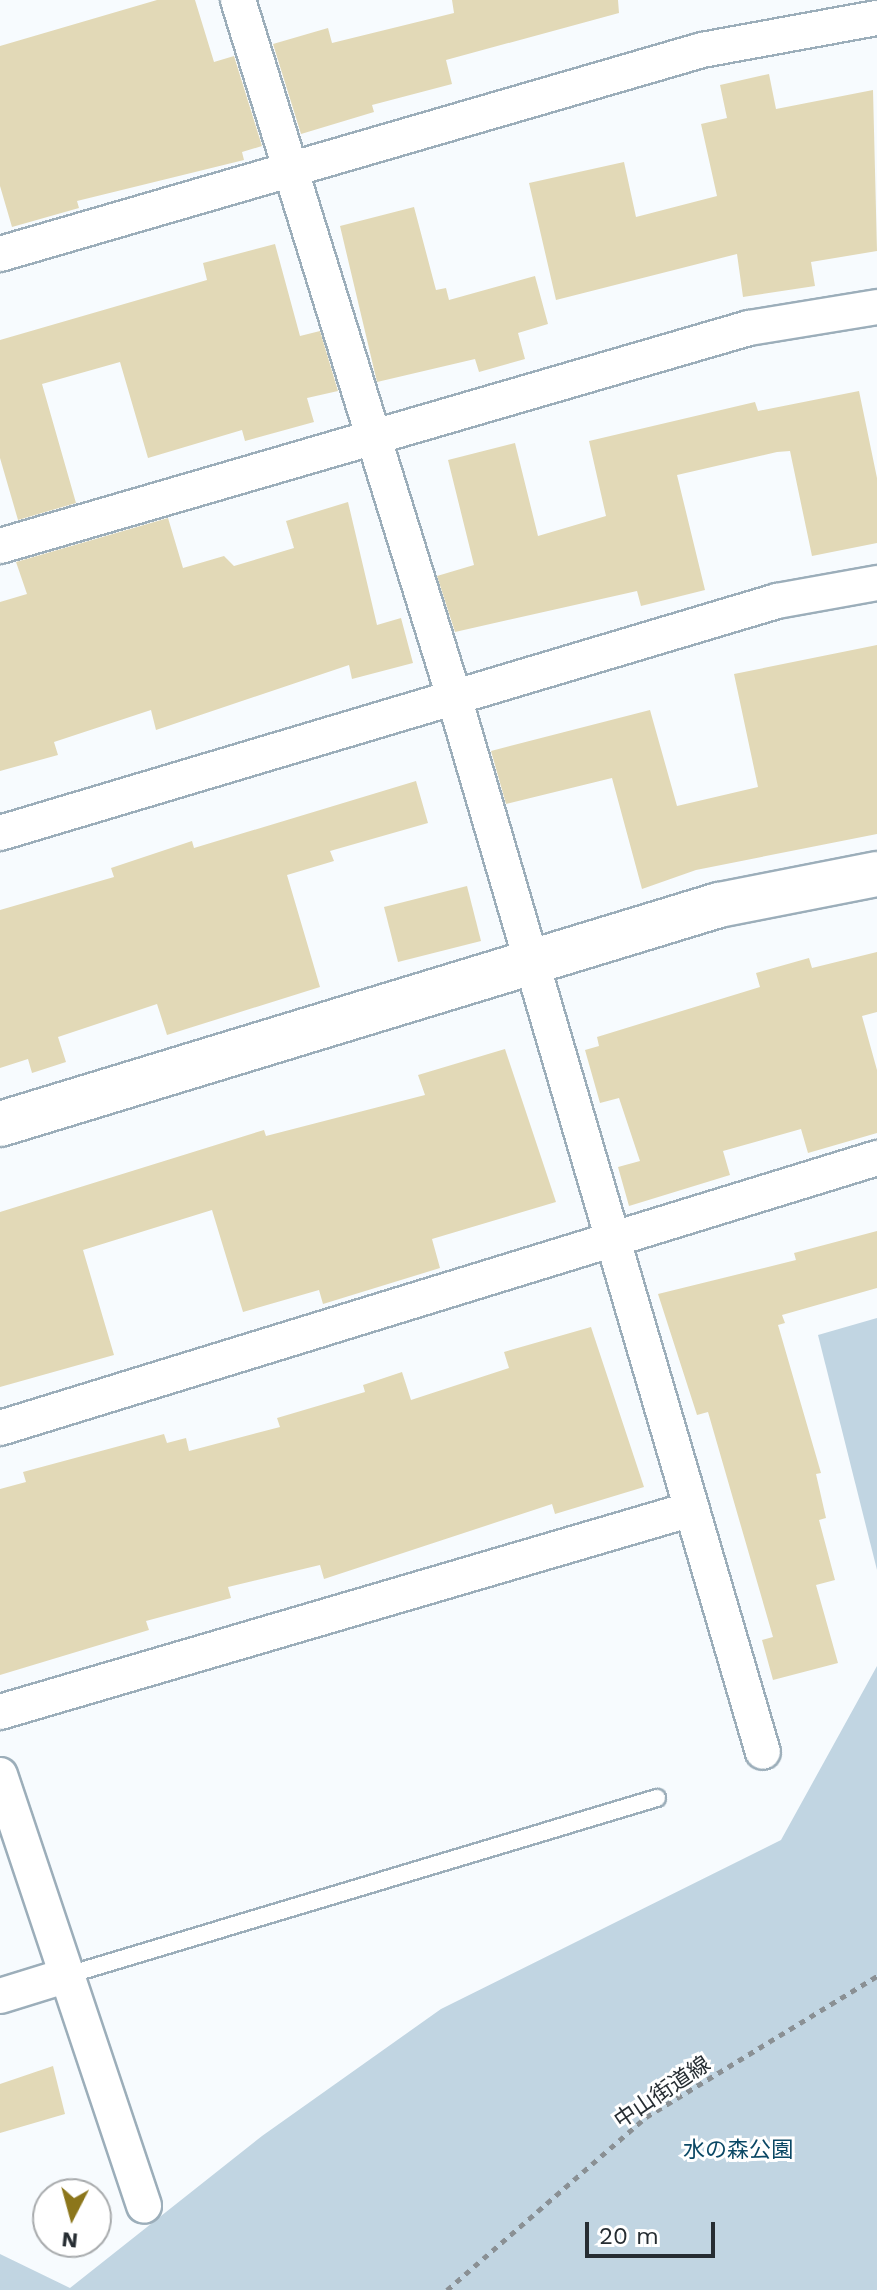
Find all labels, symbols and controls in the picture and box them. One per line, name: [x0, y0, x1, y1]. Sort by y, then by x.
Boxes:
street label: 中山街道線: [609, 2050, 715, 2134]
park label: 水の森公園: [683, 2137, 793, 2163]
north arrow: [32, 2178, 112, 2258]
scale bar: [589, 2206, 719, 2256]
text: 20 m: [599, 2222, 659, 2250]
text: N: [60, 2227, 79, 2254]

